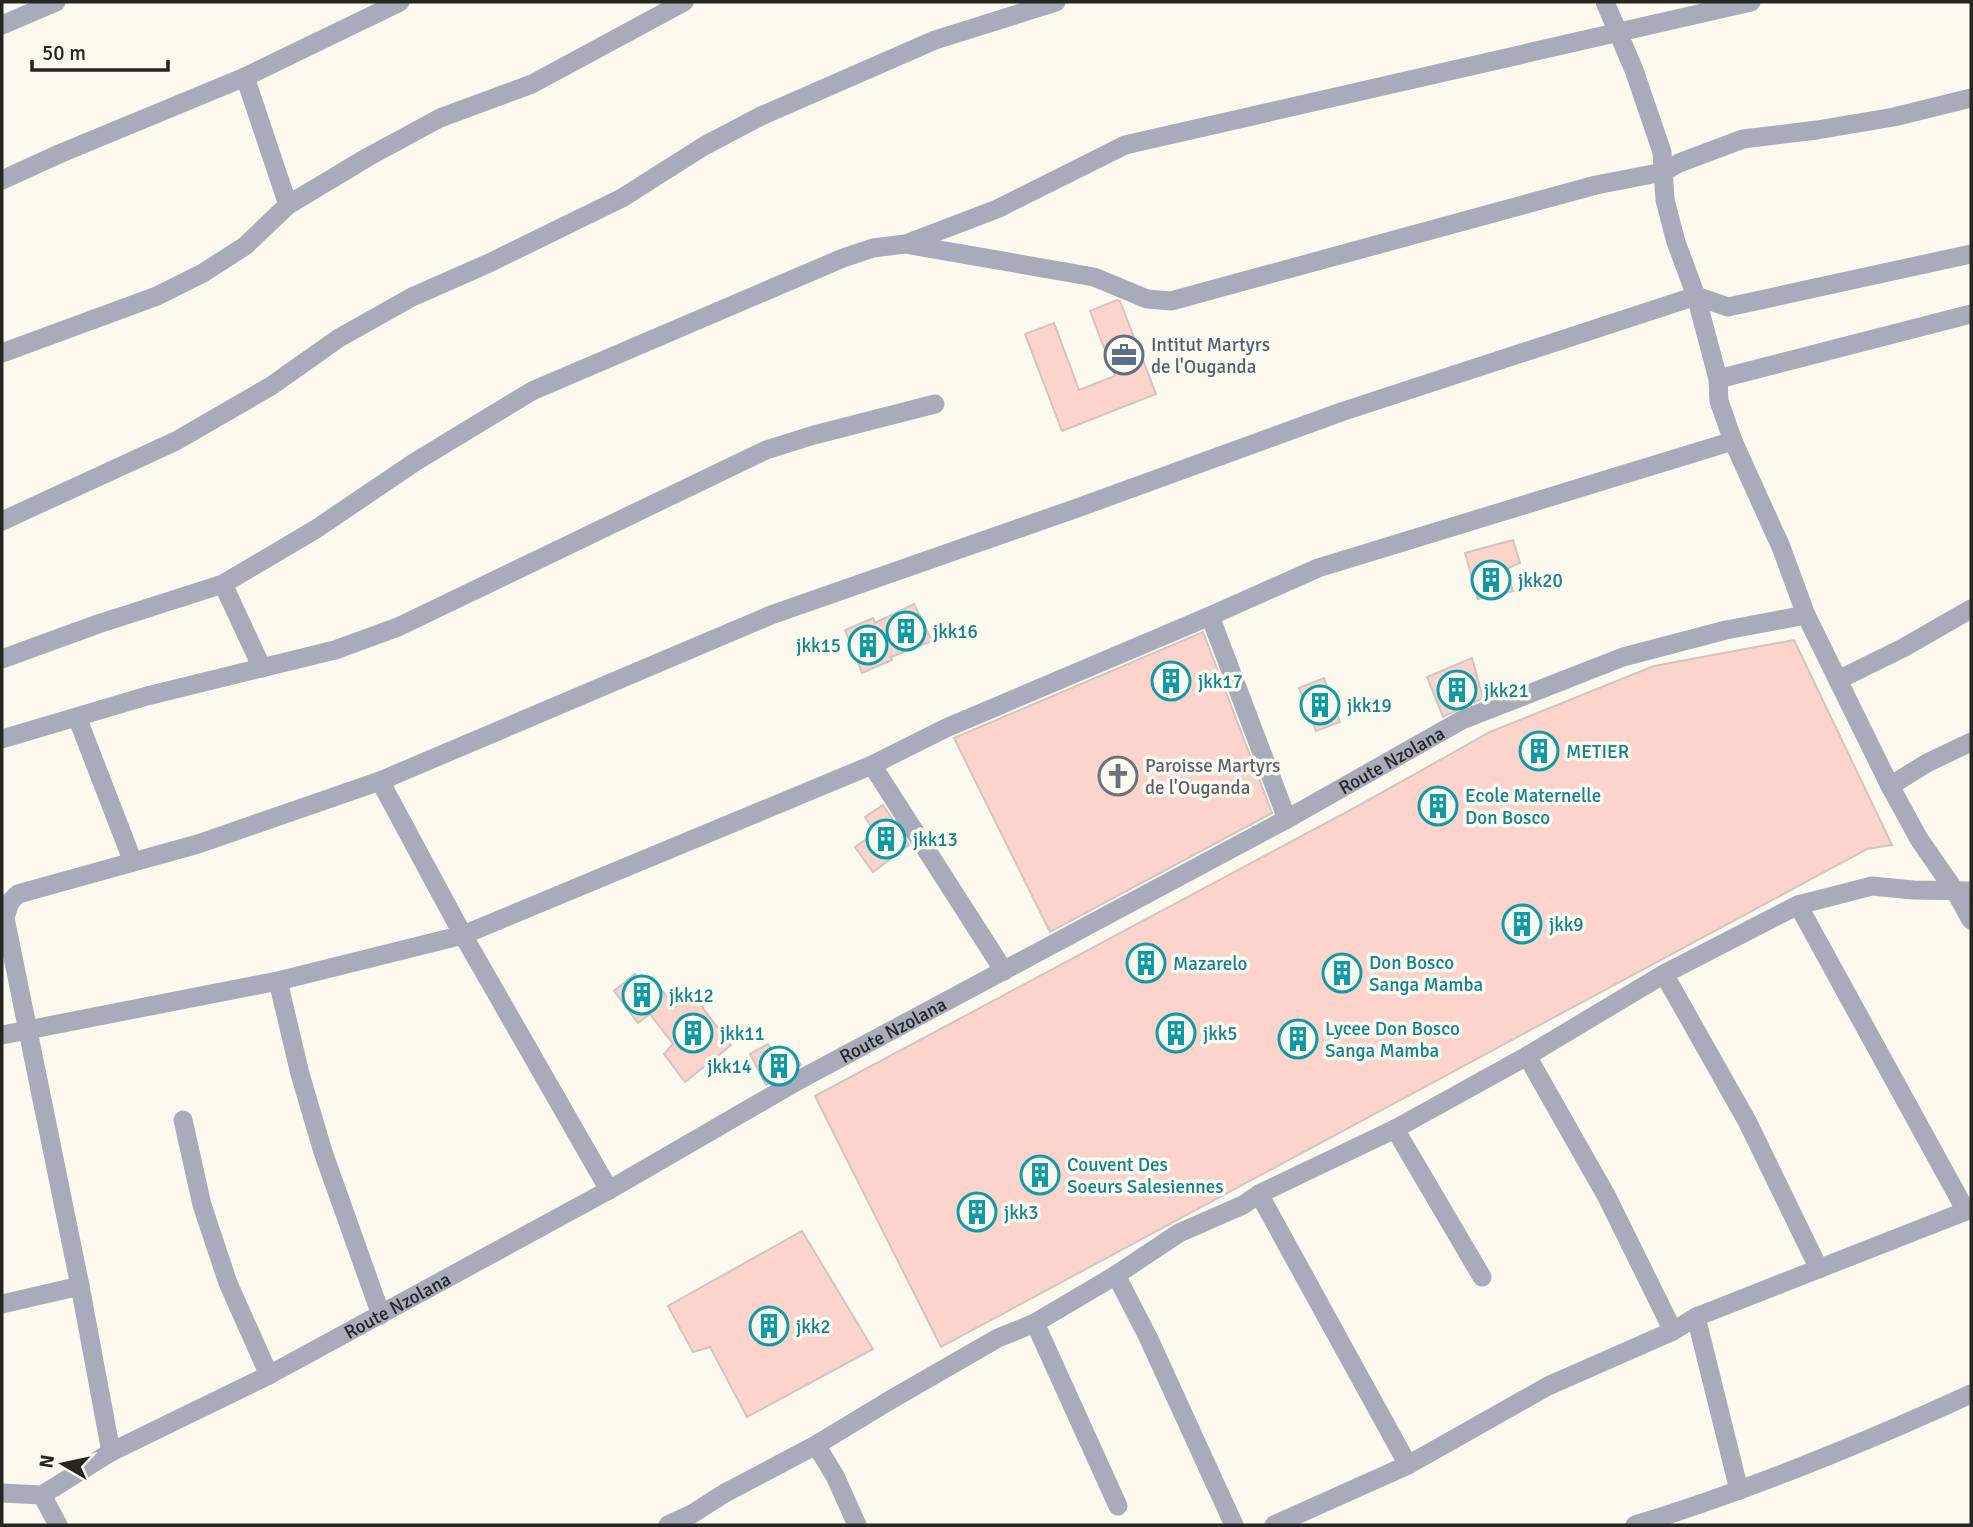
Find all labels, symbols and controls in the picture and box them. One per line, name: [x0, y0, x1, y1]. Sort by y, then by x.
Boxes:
scale bar: [32, 28, 168, 72]
text: 50 m: [42, 40, 86, 66]
place label: Intitut Martyrs de l'Ouganda: [1151, 333, 1270, 379]
office icon: Intitut Martyrs de l'Ouganda: [1103, 334, 1145, 376]
building icon: jkk20: [1470, 559, 1512, 601]
place label: jkk20: [1518, 569, 1563, 593]
building icon: jkk16: [885, 610, 927, 652]
place label: jkk16: [933, 620, 978, 644]
building icon: jkk15: [847, 624, 889, 666]
place label: jkk15: [796, 634, 841, 658]
building icon: jkk17: [1150, 660, 1192, 702]
building icon: jkk21: [1436, 669, 1478, 711]
place label: jkk17: [1198, 670, 1243, 694]
place label: jkk21: [1484, 679, 1529, 703]
building icon: jkk19: [1299, 684, 1341, 726]
place label: jkk19: [1347, 694, 1392, 718]
street label: Route Nzolana: [1335, 721, 1449, 800]
building icon: METIER: [1518, 730, 1560, 772]
place label: METIER: [1566, 740, 1629, 764]
place label: Paroisse Martyrs de l'Ouganda: [1145, 754, 1280, 800]
church icon: Paroisse Martyrs de l'Ouganda: [1097, 755, 1139, 797]
place label: Ecole Maternelle Don Bosco: [1465, 784, 1601, 830]
building icon: Ecole Maternelle Don Bosco: [1417, 785, 1459, 827]
building icon: jkk13: [865, 818, 907, 860]
place label: jkk13: [913, 828, 958, 852]
building icon: jkk9: [1501, 903, 1543, 945]
place label: jkk9: [1549, 913, 1584, 937]
building icon: Mazarelo: [1125, 942, 1167, 984]
place label: Don Bosco Sanga Mamba: [1369, 951, 1483, 997]
place label: Mazarelo: [1173, 952, 1248, 976]
building icon: Don Bosco Sanga Mamba: [1321, 952, 1363, 994]
building icon: jkk12: [621, 974, 663, 1016]
place label: jkk12: [669, 984, 714, 1008]
street label: Route Nzolana: [836, 992, 951, 1069]
building icon: jkk11: [672, 1012, 714, 1054]
building icon: jkk5: [1155, 1012, 1197, 1054]
place label: Lycee Don Bosco Sanga Mamba: [1325, 1017, 1460, 1063]
building icon: Lycee Don Bosco Sanga Mamba: [1277, 1018, 1319, 1060]
place label: jkk11: [720, 1022, 765, 1046]
place label: jkk5: [1203, 1022, 1238, 1046]
building icon: jkk14: [758, 1045, 800, 1087]
place label: jkk14: [707, 1055, 752, 1079]
place label: Couvent Des Soeurs Salesiennes: [1067, 1153, 1223, 1199]
building icon: Couvent Des Soeurs Salesiennes: [1019, 1154, 1061, 1196]
building icon: jkk3: [956, 1191, 998, 1233]
place label: jkk3: [1004, 1201, 1039, 1225]
street label: Route Nzolana: [340, 1267, 455, 1345]
building icon: jkk2: [748, 1305, 790, 1347]
place label: jkk2: [796, 1315, 831, 1339]
north arrow: [28, 1429, 98, 1499]
text: N: [34, 1453, 60, 1470]

